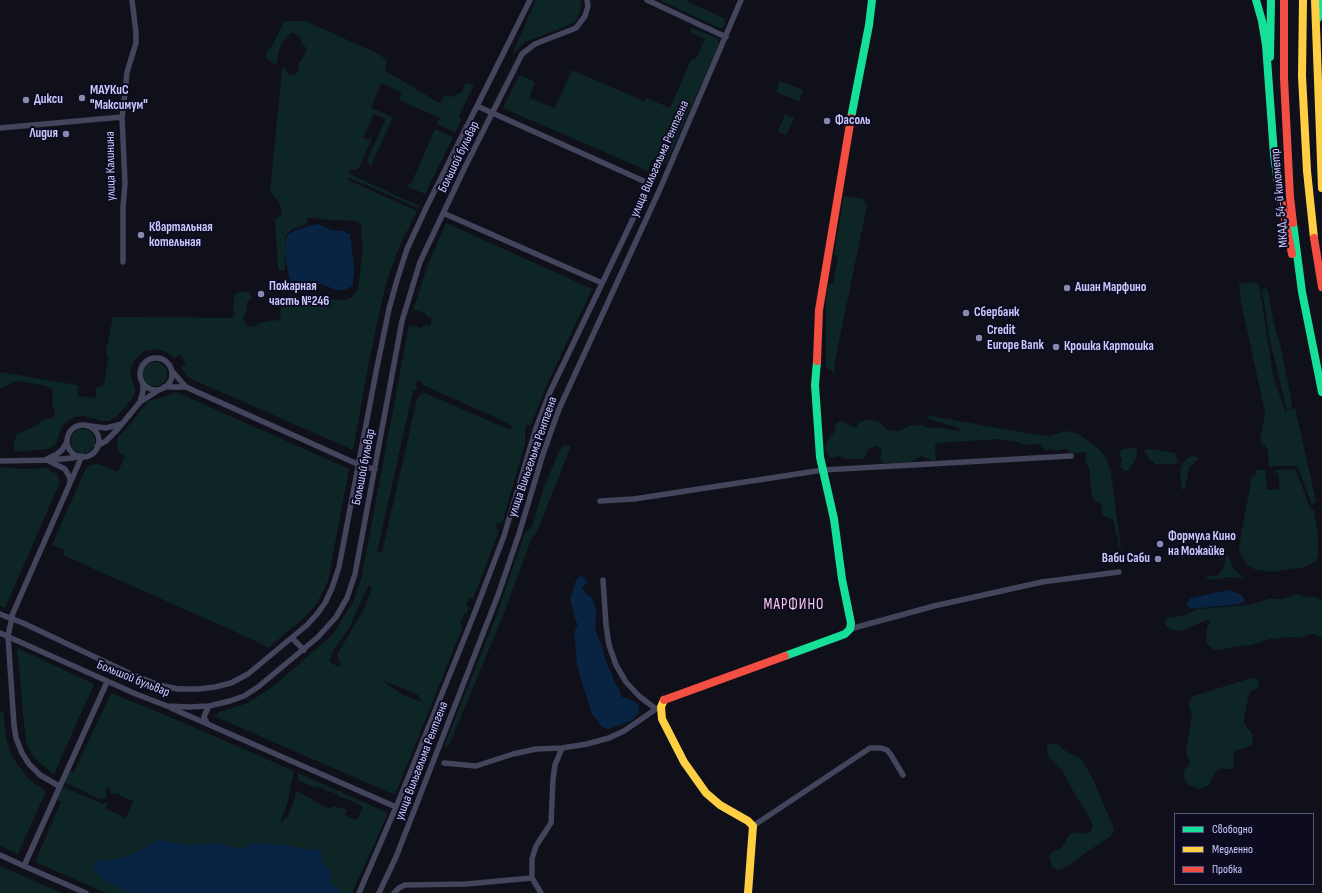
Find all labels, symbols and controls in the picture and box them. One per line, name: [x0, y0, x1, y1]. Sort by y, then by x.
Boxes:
place label: МАУКиС "Максимум": [90, 83, 148, 114]
place label: Дикси: [34, 92, 63, 108]
marker: МАУКиС "Максимум": [77, 93, 87, 103]
marker: Дикси: [21, 95, 31, 105]
street label: улица Вильгельма Рентгена: [627, 98, 693, 220]
place label: Фасоль: [835, 113, 871, 129]
marker: Фасоль: [822, 116, 832, 126]
street label: Большой бульвар: [435, 119, 483, 195]
place label: Лидия: [29, 126, 58, 142]
marker: Лидия: [61, 129, 71, 139]
street label: улица Калинина: [103, 131, 119, 201]
street label: МКАД, 54-й километр: [1268, 148, 1292, 248]
place label: Квартальная котельная: [149, 220, 213, 251]
marker: Квартальная котельная: [136, 230, 146, 240]
place label: Пожарная часть №246: [269, 279, 329, 310]
place label: Ашан Марфино: [1075, 280, 1146, 296]
marker: Ашан Марфино: [1062, 283, 1072, 293]
marker: Пожарная часть №246: [256, 289, 266, 299]
place label: Сбербанк: [974, 305, 1020, 321]
marker: Сбербанк: [961, 308, 971, 318]
place label: Credit Europe Bank: [987, 323, 1044, 354]
marker: Credit Europe Bank: [974, 333, 984, 343]
place label: Крошка Картошка: [1064, 339, 1154, 355]
marker: Крошка Картошка: [1051, 342, 1061, 352]
street label: улица Вильгельма Рентгена: [505, 395, 561, 519]
street label: Большой бульвар: [349, 428, 379, 506]
place label: Формула Кино на Можайке: [1168, 529, 1236, 560]
marker: Формула Кино на Можайке: [1155, 539, 1165, 549]
place label: Ваби Саби: [1102, 551, 1150, 567]
marker: Ваби Саби: [1153, 554, 1163, 564]
district label: МАРФИНО: [764, 596, 824, 614]
street label: Большой бульвар: [94, 657, 172, 701]
street label: улица Вильгельма Рентгена: [392, 699, 452, 823]
legend: [1174, 813, 1314, 885]
text: Свободно: [1212, 822, 1253, 837]
text: Медленно: [1212, 842, 1253, 857]
text: Пробка: [1212, 862, 1242, 877]

